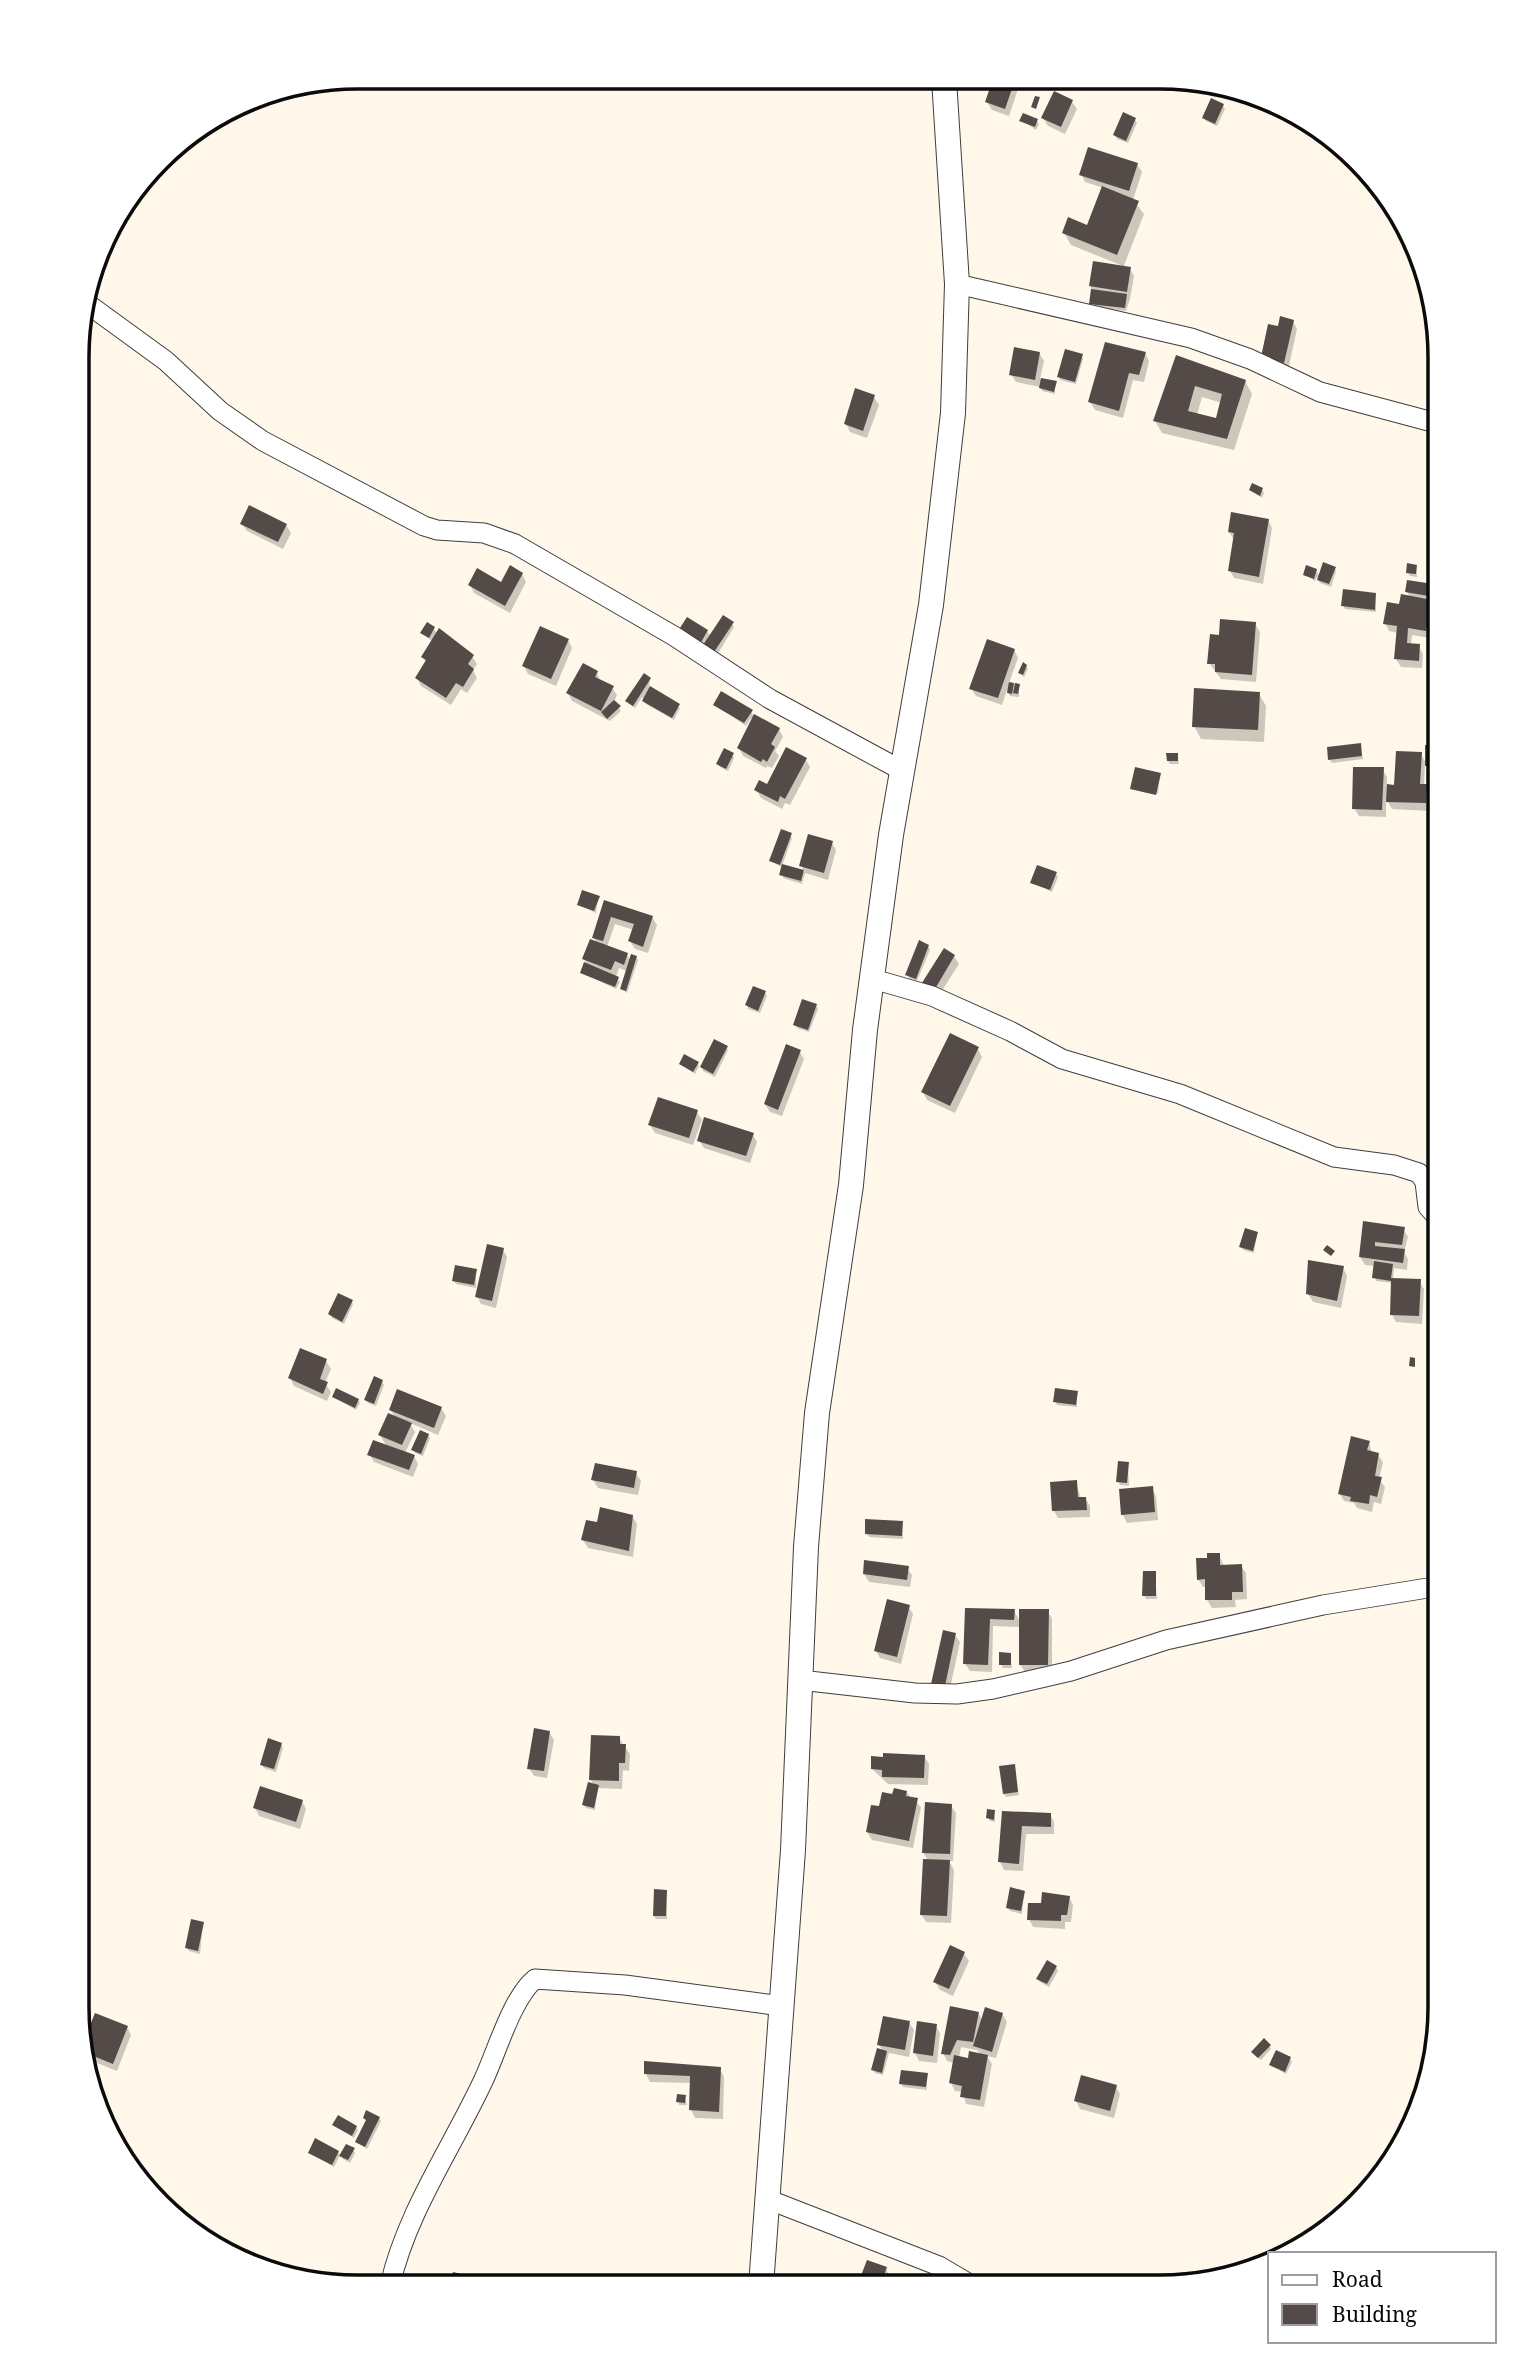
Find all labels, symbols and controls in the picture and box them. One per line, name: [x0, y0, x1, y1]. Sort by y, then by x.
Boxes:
legend: [1268, 2252, 1496, 2343]
text: Road: [1332, 2265, 1383, 2293]
text: Building: [1332, 2300, 1417, 2328]

